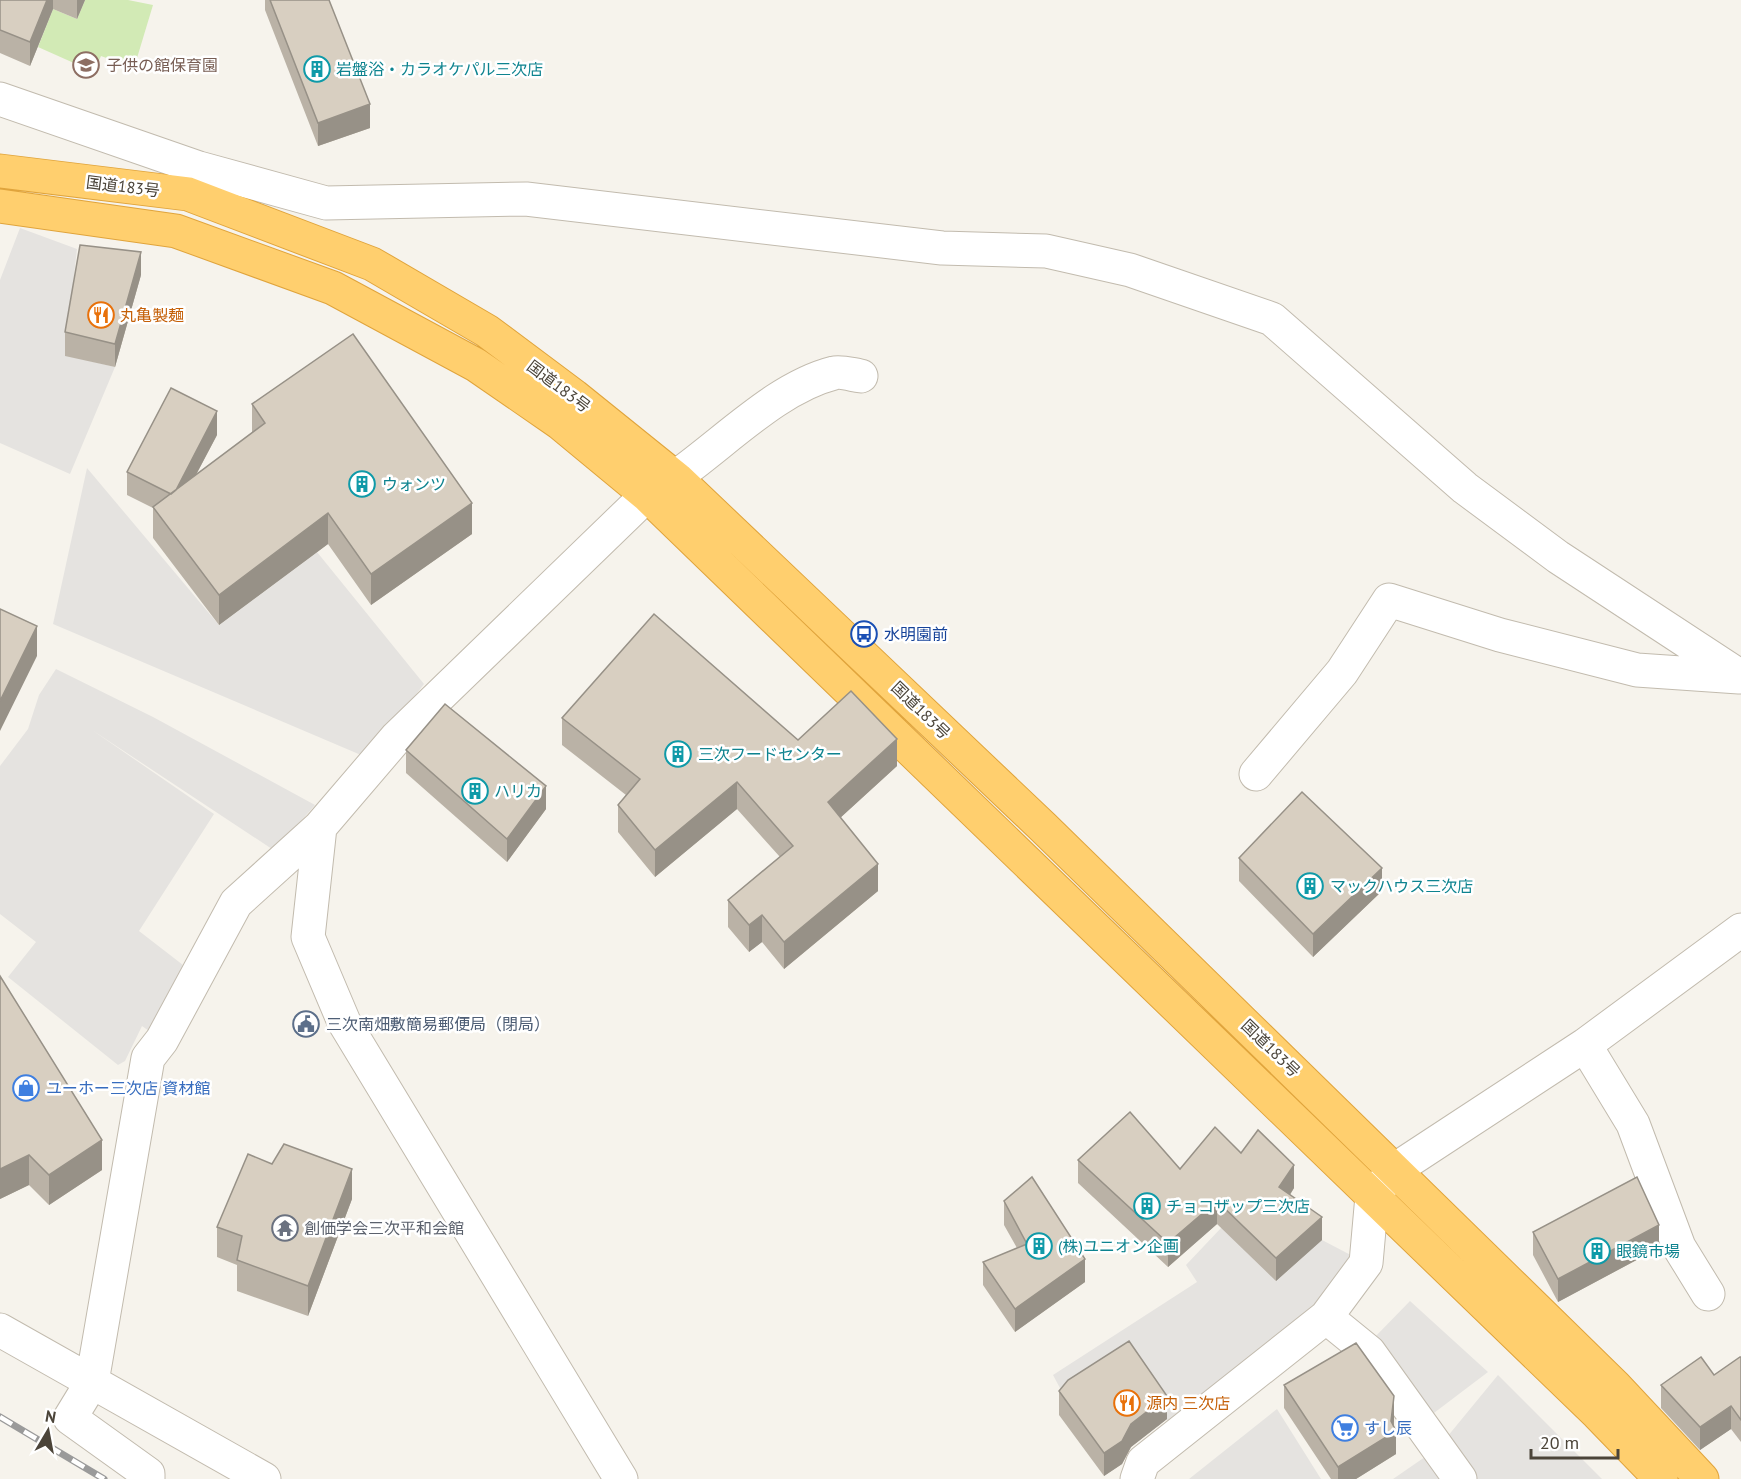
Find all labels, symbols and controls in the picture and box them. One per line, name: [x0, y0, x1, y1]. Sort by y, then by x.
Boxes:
school or university icon: 子供の館保育園: [71, 50, 101, 80]
building icon: 岩盤浴・カラオケパル三次店: [302, 54, 332, 84]
place label: 子供の館保育園: [106, 55, 218, 75]
place label: 岩盤浴・カラオケパル三次店: [336, 59, 543, 79]
street label: 国道183号: [85, 172, 161, 200]
restaurant icon: 丸亀製麺: [86, 300, 116, 330]
place label: 丸亀製麺: [120, 305, 184, 325]
street label: 国道183号: [523, 356, 595, 416]
building icon: ウォンツ: [347, 469, 377, 499]
place label: ウォンツ: [382, 474, 446, 494]
bus stop icon: 水明園前: [849, 619, 879, 649]
place label: 水明園前: [884, 624, 948, 644]
street label: 国道183号: [887, 677, 955, 743]
building icon: 三次フードセンター: [663, 739, 693, 769]
place label: 三次フードセンター: [698, 744, 842, 764]
building icon: ハリカ: [460, 776, 490, 806]
place label: ハリカ: [494, 781, 542, 801]
building icon: マックハウス三次店: [1295, 871, 1325, 901]
place label: マックハウス三次店: [1330, 876, 1473, 896]
public building icon: 三次南畑敷簡易郵便局（閉局）: [291, 1009, 321, 1039]
place label: 三次南畑敷簡易郵便局（閉局）: [326, 1014, 550, 1034]
street label: 国道183号: [1237, 1015, 1305, 1081]
shop icon: ユーホー三次店 資材館: [11, 1073, 41, 1103]
place label: ユーホー三次店 資材館: [46, 1078, 210, 1098]
building icon: チョコザップ三次店: [1132, 1191, 1162, 1221]
place label: チョコザップ三次店: [1166, 1196, 1310, 1216]
temple icon: 創価学会三次平和会館: [270, 1213, 300, 1243]
place label: 創価学会三次平和会館: [304, 1218, 464, 1238]
building icon: (株)ユニオン企画: [1024, 1231, 1054, 1261]
place label: (株)ユニオン企画: [1058, 1236, 1179, 1256]
building icon: 眼鏡市場: [1582, 1236, 1612, 1266]
place label: 眼鏡市場: [1616, 1241, 1680, 1261]
restaurant icon: 源内 三次店: [1112, 1388, 1142, 1418]
place label: 源内 三次店: [1146, 1393, 1230, 1413]
north arrow: [18, 1401, 78, 1461]
text: N: [44, 1405, 58, 1427]
supermarket icon: すし辰: [1330, 1413, 1360, 1443]
place label: すし辰: [1364, 1418, 1412, 1438]
scale bar: [1531, 1422, 1618, 1460]
text: 20 m: [1540, 1431, 1579, 1454]

